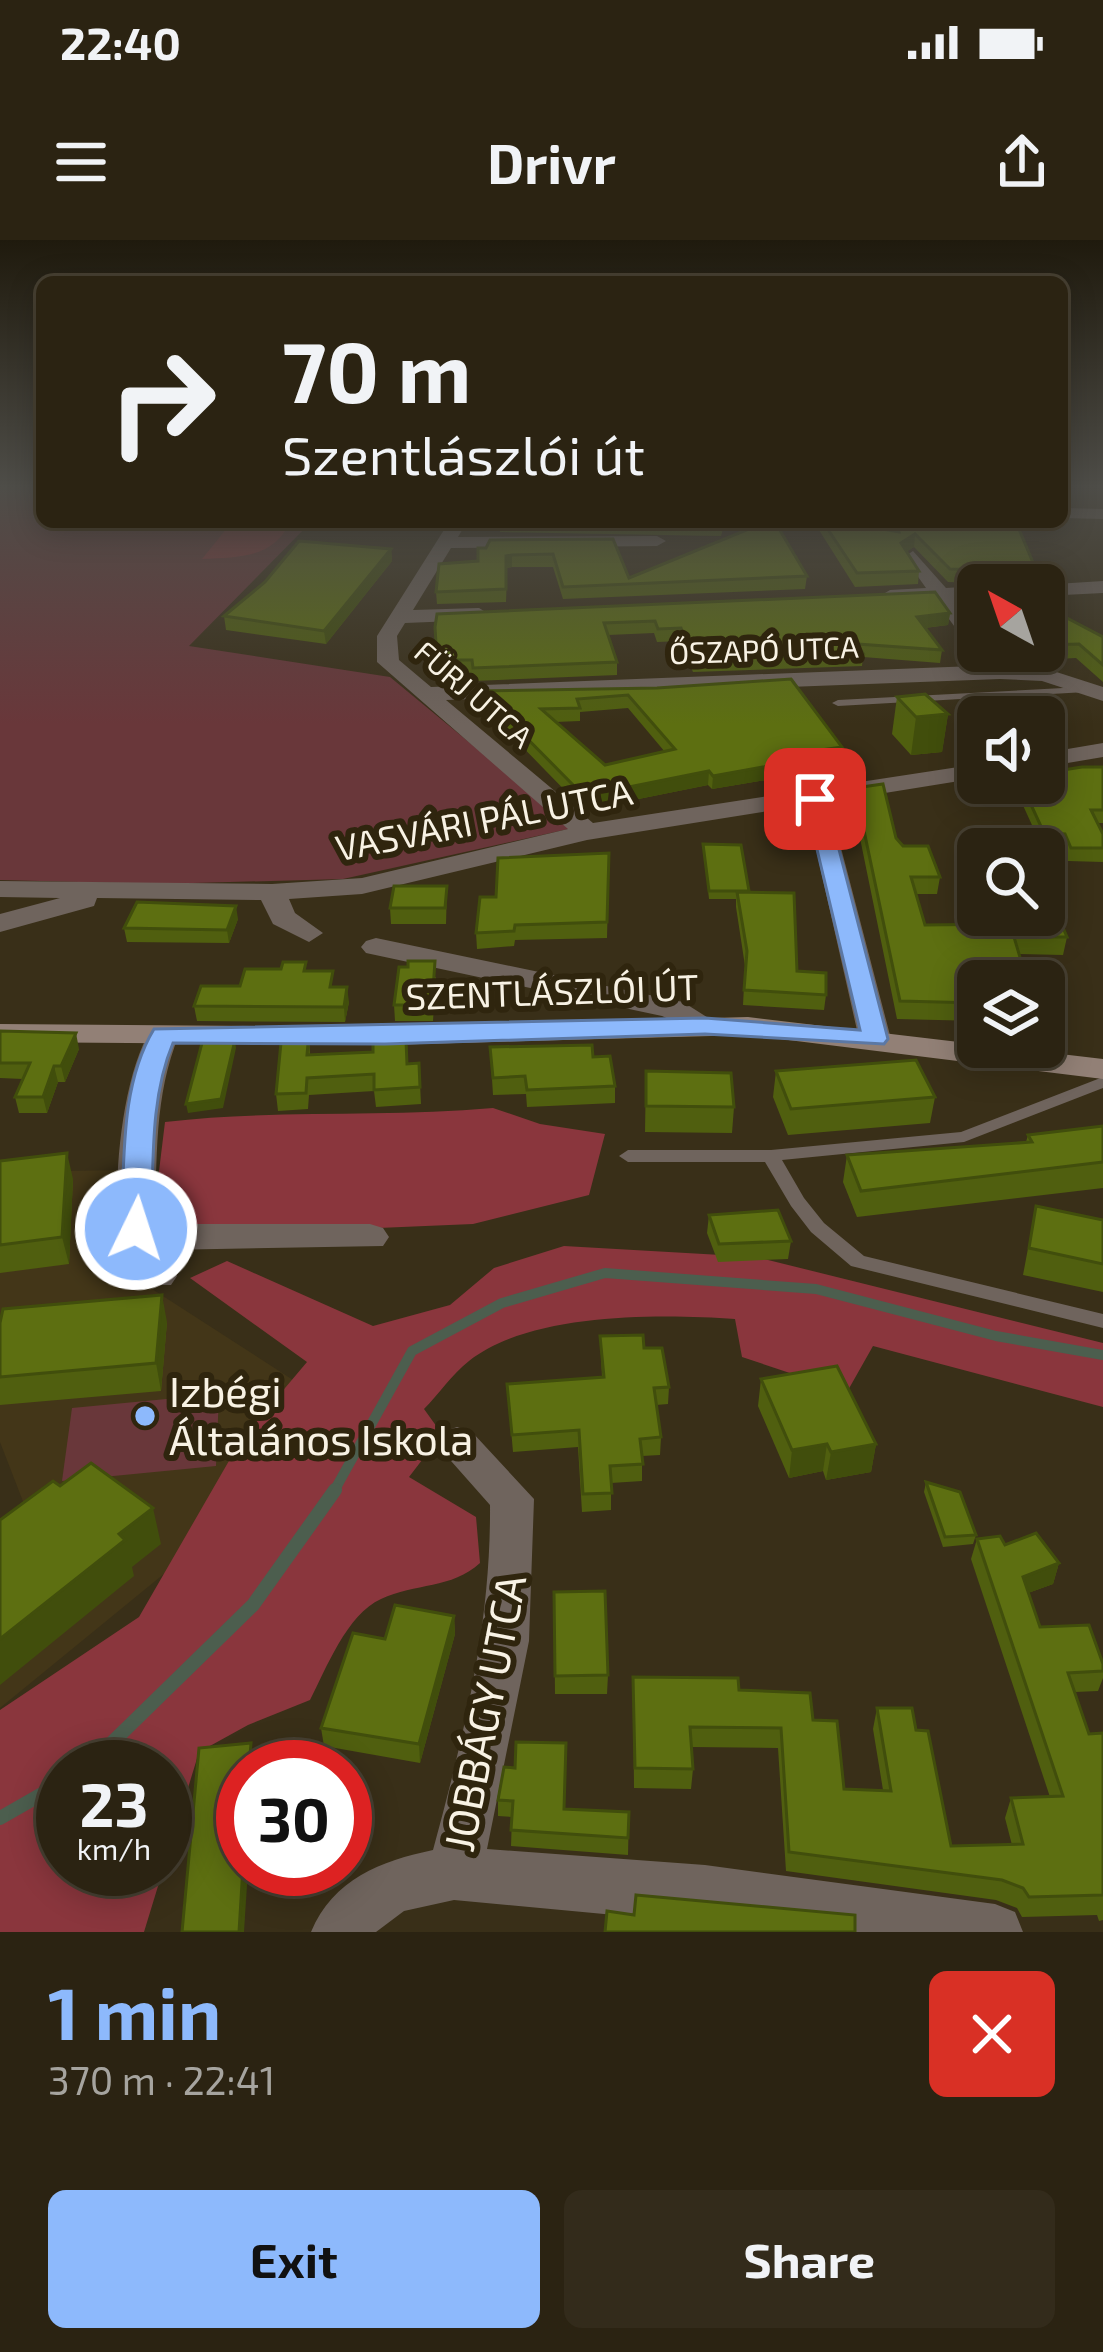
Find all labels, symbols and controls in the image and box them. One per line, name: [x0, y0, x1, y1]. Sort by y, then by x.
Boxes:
text: 22:40: [60, 15, 181, 69]
icon: menu: [48, 129, 114, 195]
icon: share: [989, 129, 1055, 195]
text: Drivr: [487, 130, 616, 195]
text: 70 m: [282, 319, 472, 420]
icon: right: [84, 324, 240, 480]
text: Szentlászlói út: [282, 421, 645, 486]
north arrow: [957, 564, 1065, 672]
map controls: [957, 564, 1065, 1068]
street label: ŐSZAPÓ UTCA: [669, 628, 860, 670]
street label: FÜRJ UTCA: [408, 633, 541, 755]
button: sound: [957, 696, 1065, 804]
pin: [764, 748, 866, 850]
icon: arrive: [782, 766, 848, 832]
street label: VASVÁRI PÁL UTCA: [332, 769, 636, 868]
button: search: [957, 828, 1065, 936]
button: layers: [957, 960, 1065, 1068]
street label: SZENTLÁSZLÓI ÚT: [405, 964, 699, 1017]
position arrow: [73, 1166, 199, 1292]
place label: Izbégi Általános Iskola: [169, 1365, 473, 1463]
marker: Izbégi Általános Iskola: [132, 1403, 158, 1429]
street label: JOBBÁGY UTCA: [432, 1570, 534, 1855]
speed limit sign: 30: [216, 1740, 372, 1896]
text: 23: [80, 1767, 148, 1839]
text: km/h: [77, 1830, 151, 1866]
text: 1 min: [48, 1968, 221, 2054]
button: close: [929, 1971, 1055, 2097]
text: 370 m · 22:41: [48, 2056, 275, 2103]
button: Exit: [48, 2190, 540, 2328]
button: Share: [564, 2190, 1055, 2328]

